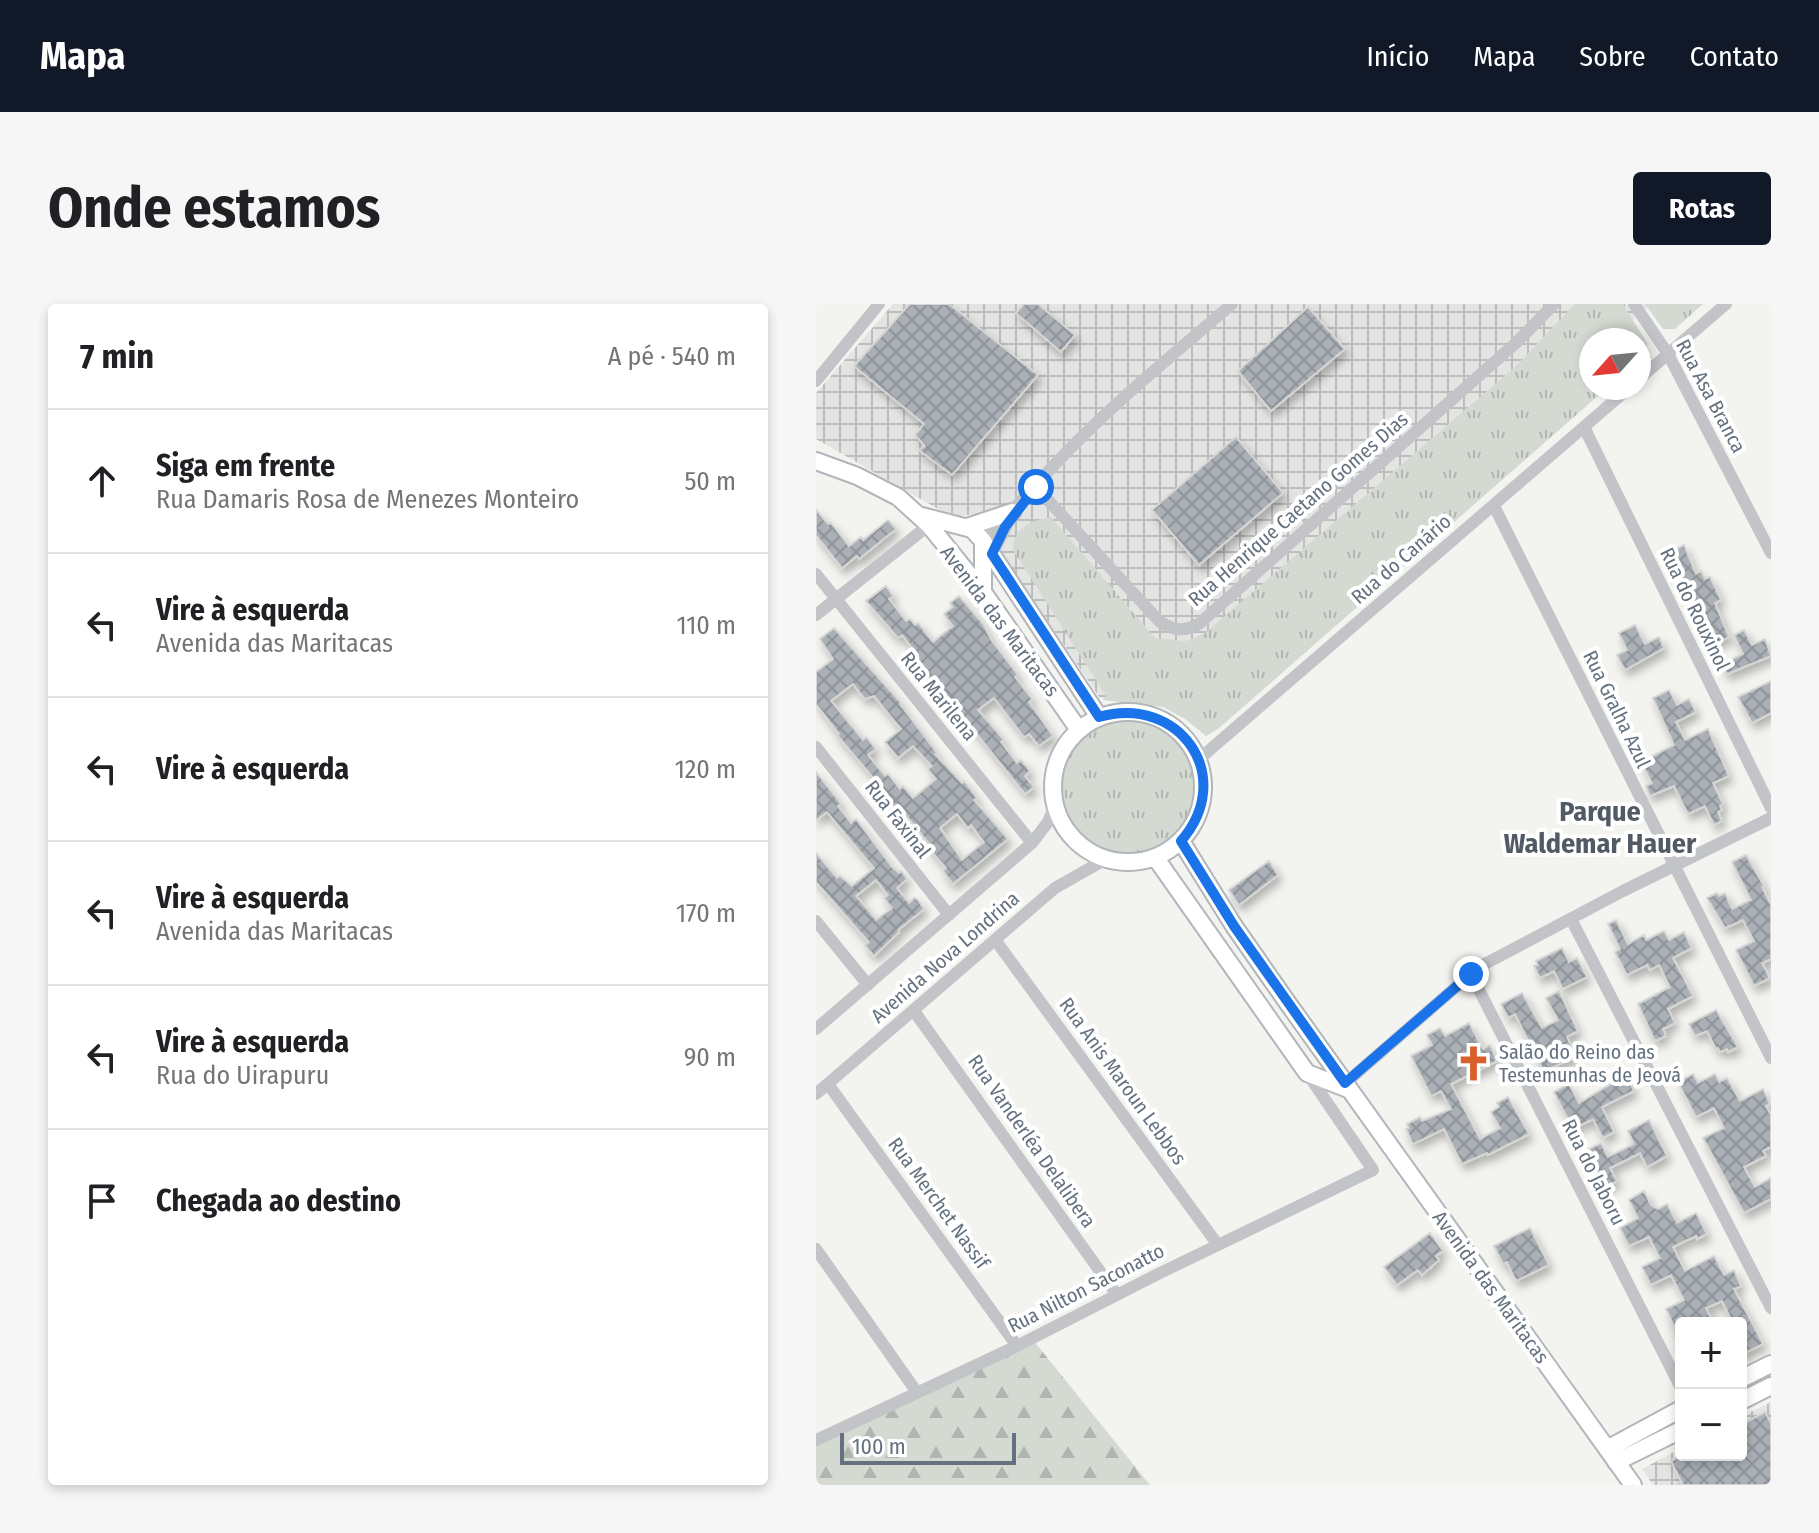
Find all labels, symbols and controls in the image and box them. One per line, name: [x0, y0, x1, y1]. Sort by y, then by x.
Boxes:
text: Mapa: [40, 33, 125, 79]
text: Início: [1366, 40, 1429, 73]
text: Mapa: [1473, 40, 1535, 73]
text: Sobre: [1579, 40, 1646, 73]
text: Contato: [1690, 40, 1779, 73]
button: Rotas: [1633, 172, 1771, 245]
text: Onde estamos: [48, 175, 380, 242]
north arrow: [1579, 328, 1651, 400]
street label: Rua Asa Branca: [1671, 335, 1751, 457]
text: 7 min: [80, 336, 154, 377]
text: A pé · 540 m: [608, 341, 736, 372]
street label: Rua Henrique Caetano Gomes Dias: [1183, 407, 1413, 611]
text: Siga em frente: [156, 448, 335, 484]
icon: ahead: [80, 459, 124, 503]
text: 50 m: [684, 466, 736, 497]
route start: [1018, 469, 1054, 505]
text: Rua Damaris Rosa de Menezes Monteiro: [156, 484, 579, 515]
street label: Rua do Canário: [1346, 509, 1456, 609]
street label: Avenida das Maritacas: [936, 541, 1064, 701]
street label: Rua do Rouxinol: [1655, 544, 1735, 674]
text: Vire à esquerda: [156, 592, 349, 628]
icon: left: [80, 603, 124, 647]
text: 110 m: [676, 610, 736, 641]
text: Avenida das Maritacas: [156, 628, 393, 659]
street label: Rua Gralha Azul: [1578, 646, 1656, 772]
street label: Rua Marilena: [896, 647, 982, 745]
icon: left: [80, 747, 124, 791]
text: Vire à esquerda: [156, 751, 349, 787]
text: 120 m: [675, 754, 736, 785]
street label: Rua Faxinal: [860, 775, 936, 863]
district label: Parque Waldemar Hauer: [1504, 795, 1697, 860]
text: Vire à esquerda: [156, 880, 349, 916]
street label: Avenida Nova Londrina: [866, 886, 1024, 1028]
icon: left: [80, 891, 124, 935]
text: 170 m: [676, 898, 736, 929]
text: Avenida das Maritacas: [156, 916, 393, 947]
route end: [1453, 956, 1489, 992]
street label: Rua Anis Maroun Lebbos: [1054, 993, 1192, 1169]
text: Vire à esquerda: [156, 1024, 349, 1060]
icon: left: [80, 1035, 124, 1079]
place label: Salão do Reino das Testemunhas de Jeová: [1499, 1040, 1681, 1087]
text: 90 m: [684, 1042, 736, 1073]
church icon: Salão do Reino das Testemunhas de Jeová: [1454, 1044, 1492, 1082]
street label: Rua Vanderléa Delalibera: [963, 1050, 1101, 1232]
text: Rua do Uirapuru: [156, 1060, 329, 1091]
street label: Rua do Jaboru: [1557, 1115, 1631, 1229]
street label: Rua Merchet Nassif: [883, 1133, 996, 1275]
icon: arrive: [80, 1179, 124, 1223]
text: Chegada ao destino: [156, 1183, 401, 1219]
street label: Avenida das Maritacas: [1428, 1206, 1554, 1368]
street label: Rua Nilton Saconatto: [1004, 1238, 1168, 1338]
map controls: [1675, 1317, 1747, 1461]
button: +: [1675, 1317, 1747, 1389]
button: −: [1675, 1389, 1747, 1461]
scale bar: [840, 1429, 1016, 1465]
text: 100 m: [852, 1433, 906, 1460]

